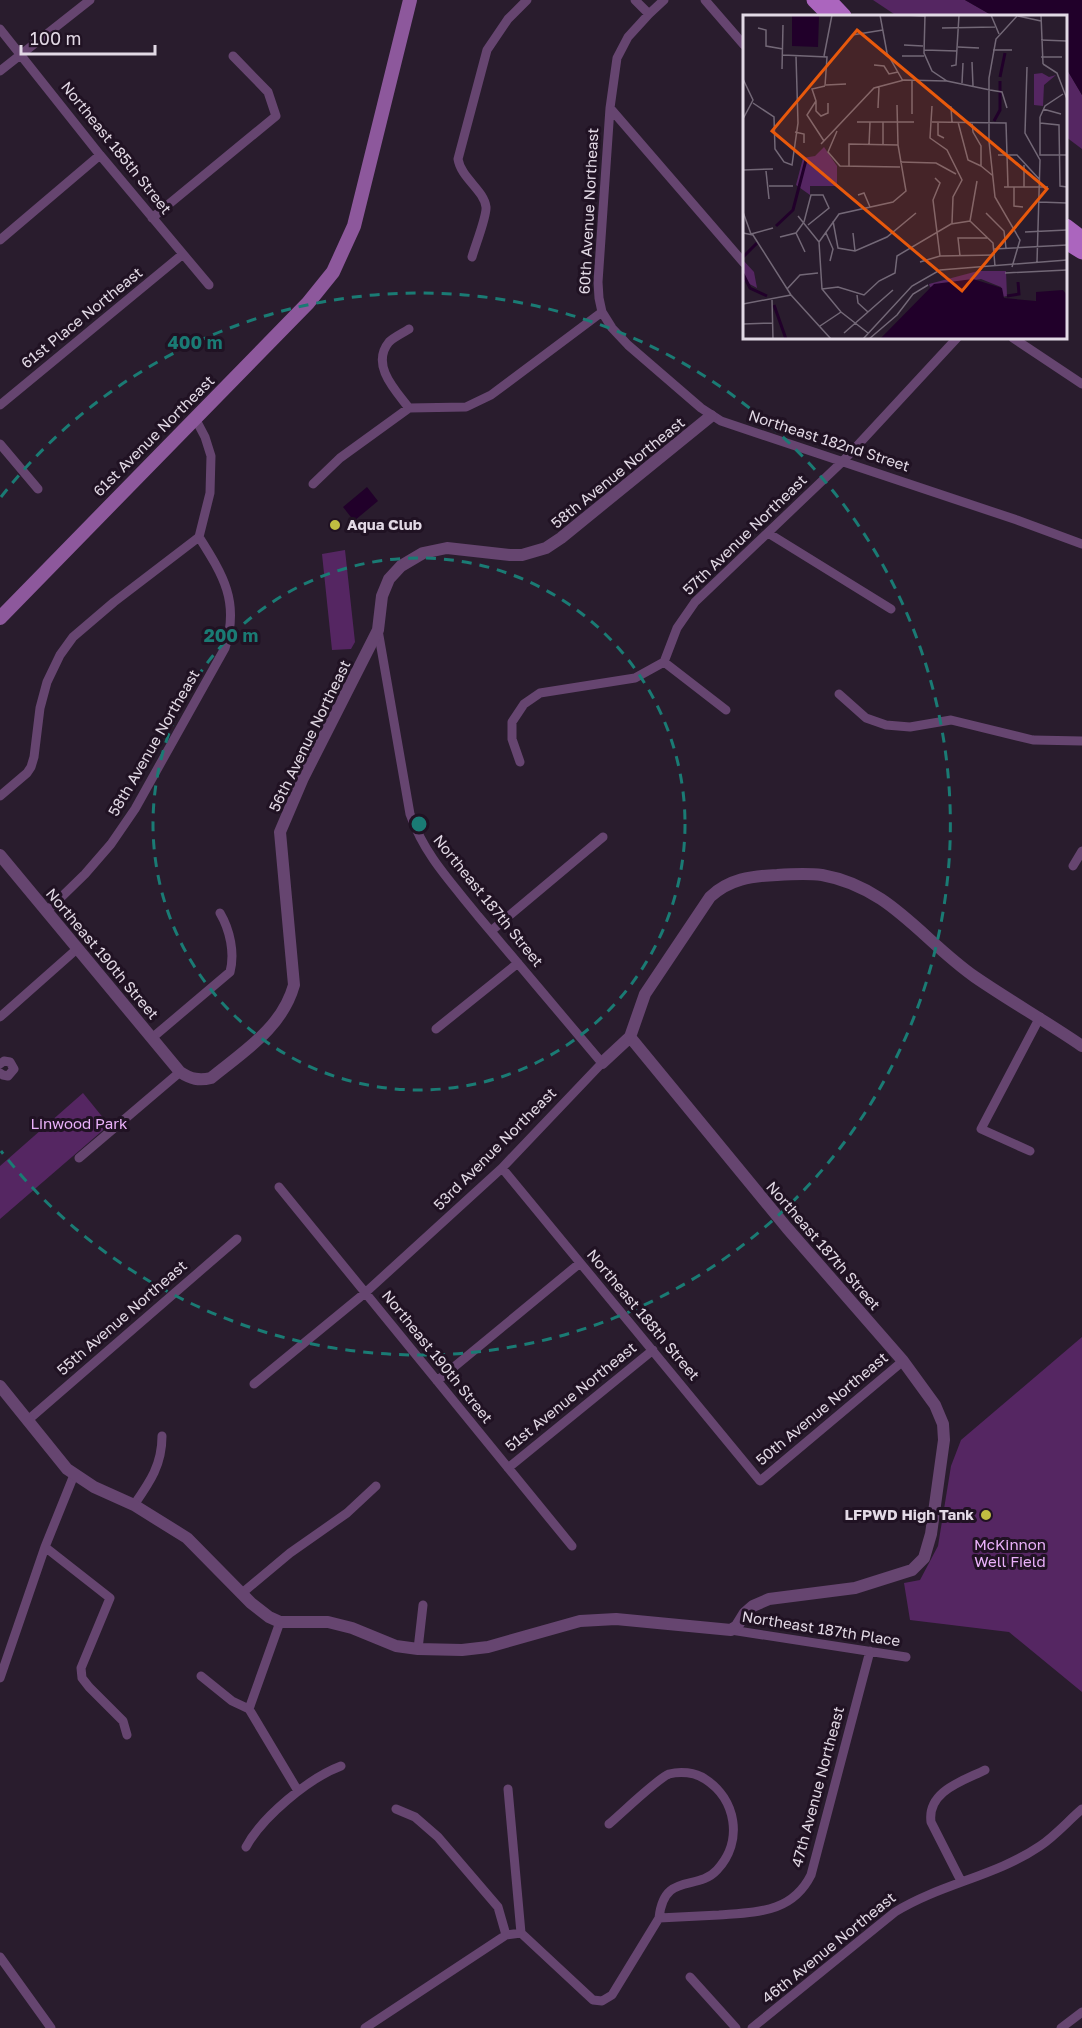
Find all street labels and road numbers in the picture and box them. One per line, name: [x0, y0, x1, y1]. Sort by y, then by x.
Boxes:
street label: Northeast 185th Street: [58, 78, 176, 217]
street label: 60th Avenue Northeast: [575, 127, 601, 295]
street label: 61st Place Northeast: [17, 263, 146, 372]
street label: 61st Avenue Northeast: [89, 371, 218, 500]
street label: Northeast 182nd Street: [746, 405, 912, 475]
street label: 58th Avenue Northeast: [547, 413, 688, 532]
street label: 57th Avenue Northeast: [679, 470, 810, 598]
street label: 56th Avenue Northeast: [265, 657, 354, 814]
street label: 58th Avenue Northeast: [104, 666, 203, 819]
street label: Northeast 187th Street: [430, 831, 548, 970]
street label: Northeast 190th Street: [43, 884, 163, 1023]
street label: 53rd Avenue Northeast: [429, 1083, 559, 1213]
street label: Northeast 187th Street: [763, 1177, 884, 1313]
street label: Northeast 188th Street: [584, 1245, 704, 1384]
street label: 55th Avenue Northeast: [53, 1256, 190, 1378]
street label: Northeast 190th Street: [379, 1286, 497, 1426]
street label: 51st Avenue Northeast: [501, 1338, 639, 1455]
street label: 50th Avenue Northeast: [752, 1348, 891, 1469]
street label: Northeast 187th Place: [741, 1607, 902, 1649]
street label: 47th Avenue Northeast: [787, 1704, 847, 1869]
street label: 46th Avenue Northeast: [758, 1888, 899, 2007]

